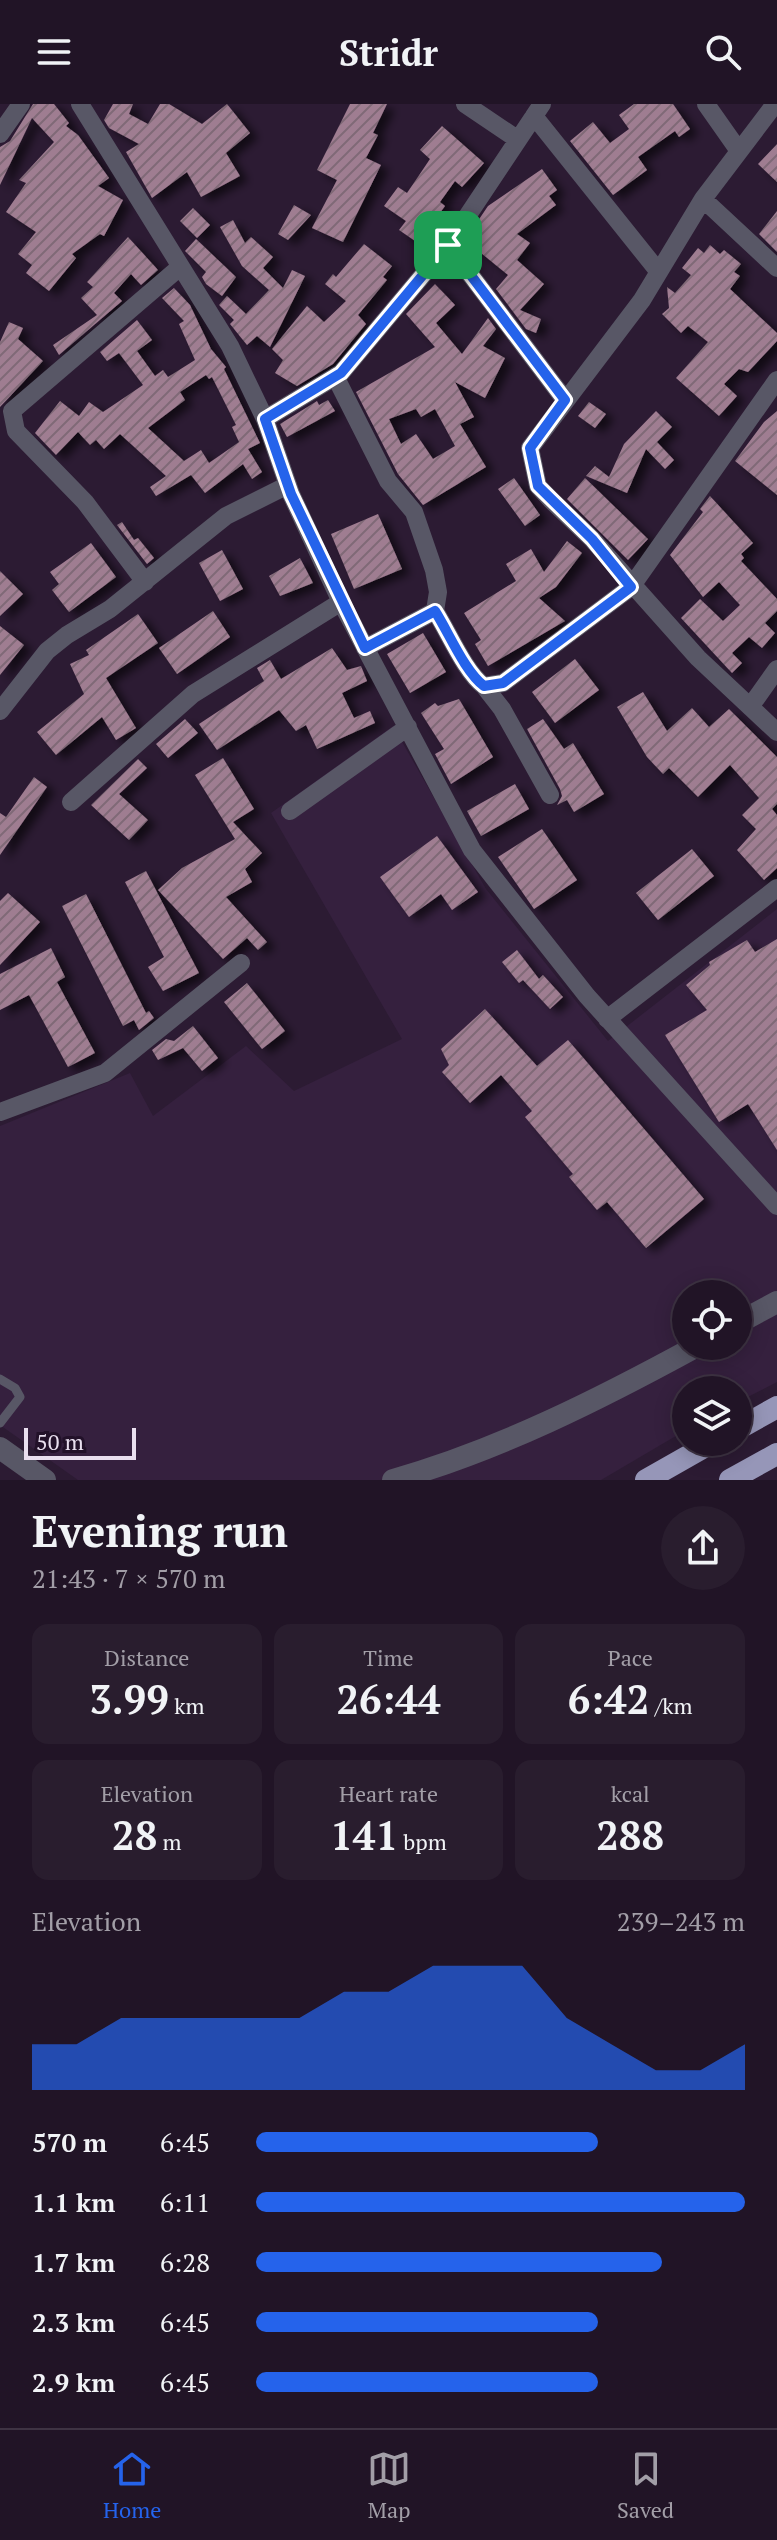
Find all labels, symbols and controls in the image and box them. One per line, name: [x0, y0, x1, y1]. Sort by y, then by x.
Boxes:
text: Stridr: [339, 29, 438, 76]
icon: menu: [32, 30, 76, 74]
icon: search: [701, 30, 745, 74]
pin: [414, 211, 482, 279]
icon: arrive: [426, 223, 470, 267]
map controls: [672, 1280, 752, 1456]
button: locate: [672, 1280, 752, 1360]
button: layers: [672, 1376, 752, 1456]
scale bar: [24, 1424, 136, 1460]
text: 50 m: [36, 1427, 84, 1456]
text: Evening run: [32, 1501, 288, 1560]
button: share: [661, 1506, 745, 1590]
text: 21:43 · 7 × 570 m: [32, 1561, 226, 1595]
text: Distance: [104, 1643, 189, 1672]
text: Time: [363, 1643, 414, 1672]
text: Pace: [608, 1643, 653, 1672]
text: 3.99: [89, 1672, 169, 1725]
text: 26:44: [336, 1672, 441, 1725]
text: 6:42: [568, 1672, 649, 1725]
text: km: [169, 1691, 204, 1720]
text: /km: [649, 1691, 693, 1720]
text: Elevation: [101, 1779, 193, 1808]
text: Heart rate: [339, 1779, 438, 1808]
text: kcal: [611, 1779, 650, 1808]
text: 28: [112, 1808, 157, 1861]
text: 141: [330, 1808, 398, 1861]
text: 288: [596, 1808, 664, 1861]
text: m: [157, 1827, 182, 1856]
text: bpm: [398, 1827, 447, 1856]
text: Elevation: [32, 1904, 141, 1938]
text: 239–243 m: [617, 1904, 745, 1938]
text: 570 m: [32, 2125, 107, 2159]
text: 6:45: [160, 2125, 210, 2159]
text: 1.1 km: [32, 2185, 115, 2219]
text: 6:11: [160, 2185, 210, 2219]
text: 1.7 km: [32, 2245, 115, 2279]
text: 6:28: [160, 2245, 210, 2279]
text: 2.3 km: [32, 2305, 115, 2339]
text: 6:45: [160, 2305, 210, 2339]
text: 2.9 km: [32, 2365, 115, 2399]
text: 6:45: [160, 2365, 210, 2399]
tab: Home: [103, 2447, 161, 2524]
tab: Map: [367, 2447, 411, 2524]
tab: Saved: [617, 2447, 674, 2524]

